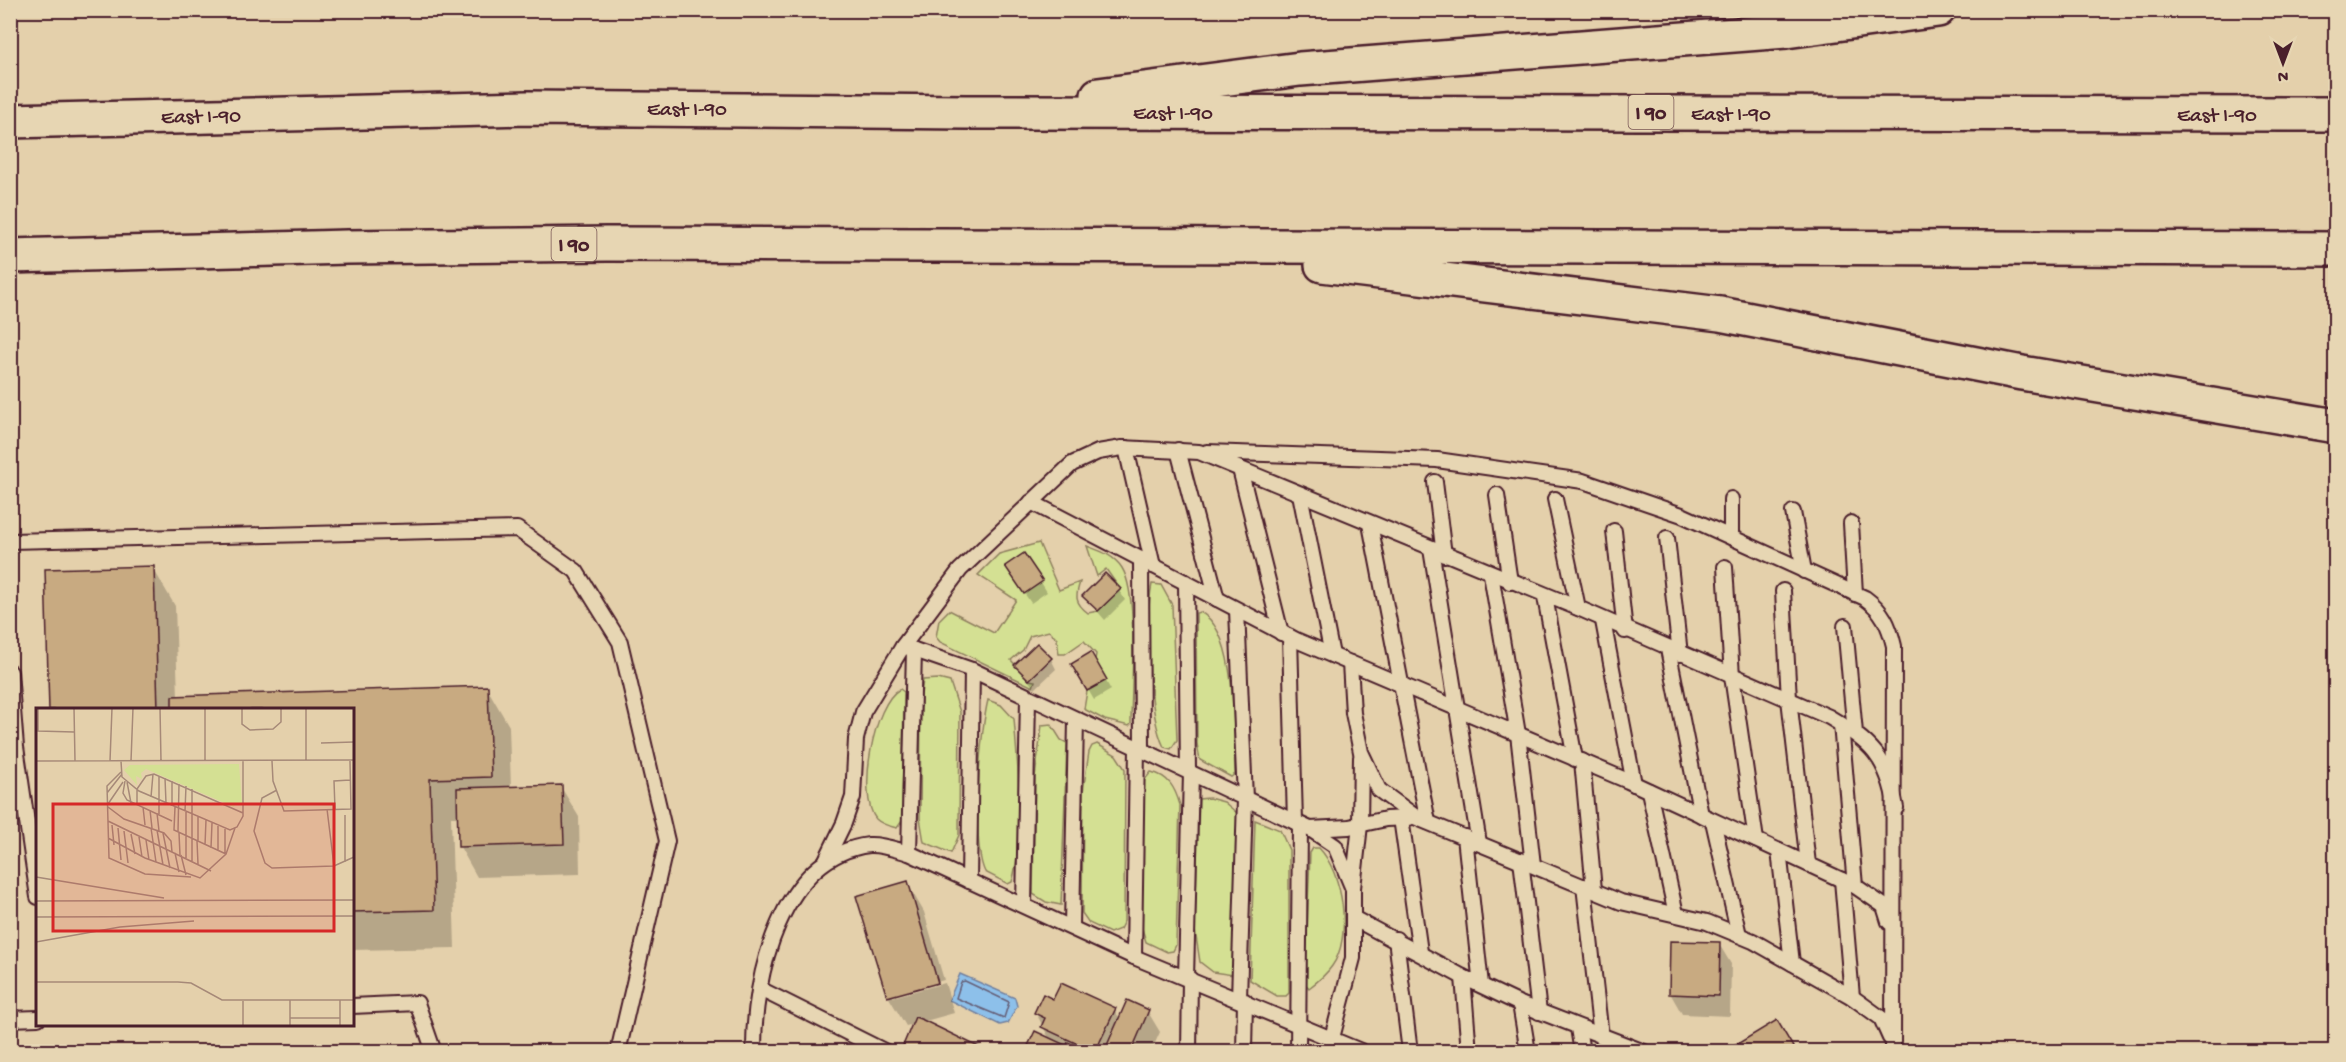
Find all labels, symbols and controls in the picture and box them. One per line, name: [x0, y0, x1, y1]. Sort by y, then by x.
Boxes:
north arrow: [2253, 33, 2313, 93]
text: N: [2277, 65, 2288, 84]
road number: I 90: [1628, 95, 1674, 129]
street label: East I-90: [647, 99, 727, 124]
street label: East I-90: [1133, 103, 1213, 128]
street label: East I-90: [1691, 104, 1771, 129]
street label: East I-90: [161, 105, 241, 132]
street label: East I-90: [2177, 105, 2257, 130]
road number: I 90: [552, 227, 596, 261]
inset map: [36, 708, 354, 1026]

